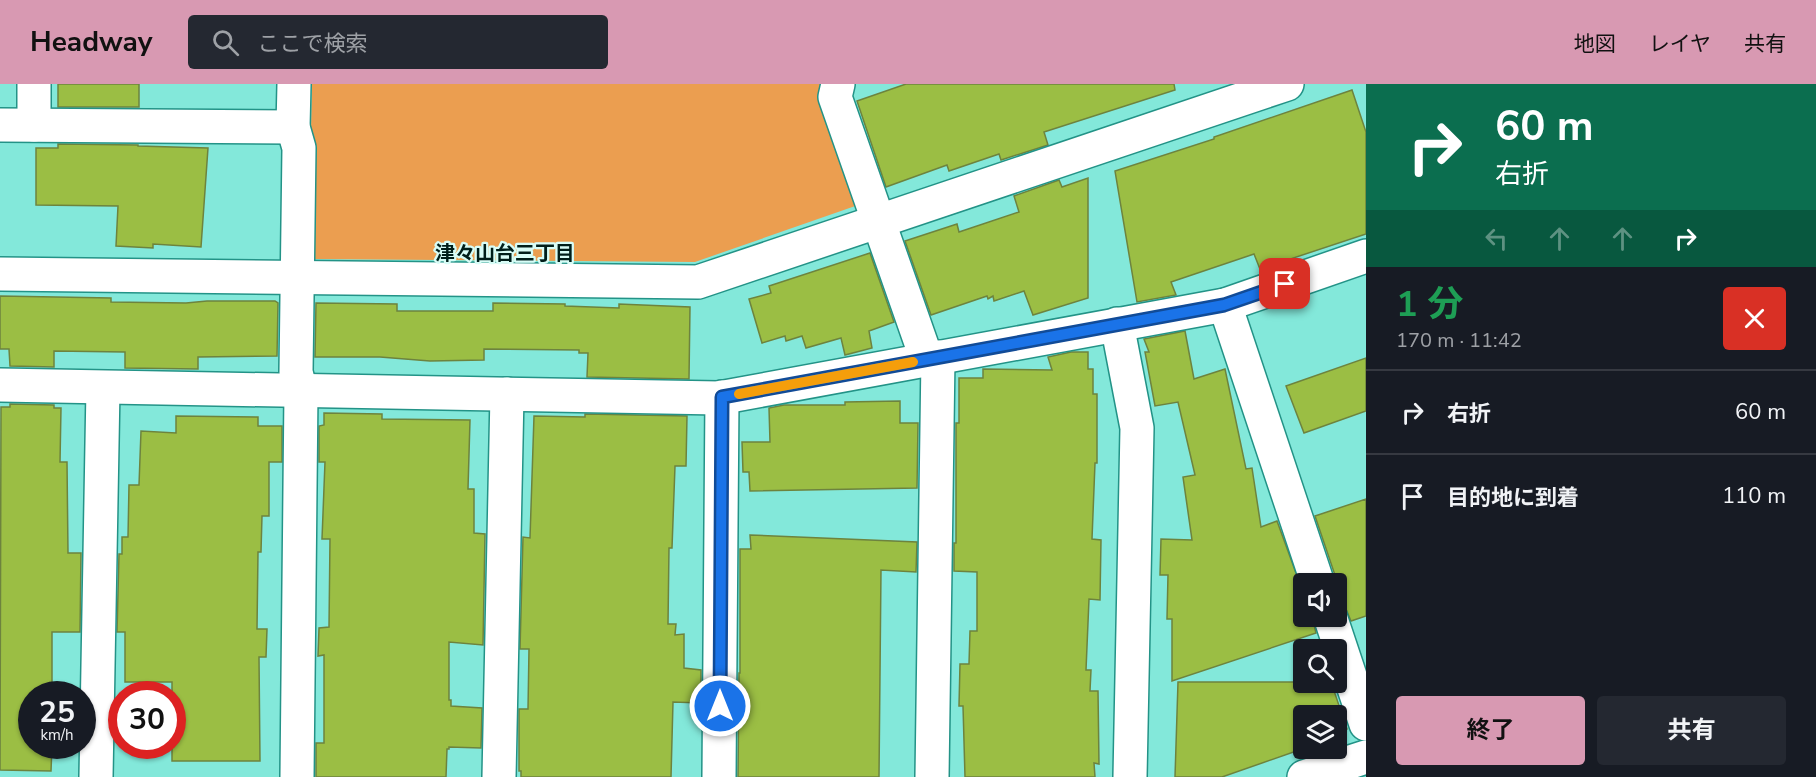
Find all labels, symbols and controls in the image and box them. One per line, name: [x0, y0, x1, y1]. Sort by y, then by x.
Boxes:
search box: [188, 15, 608, 69]
text: Headway: [30, 23, 152, 61]
icon: search: [209, 26, 242, 59]
text: ここで検索: [257, 29, 367, 59]
text: 地図: [1574, 30, 1616, 58]
text: レイヤ: [1649, 30, 1711, 58]
text: 共有: [1744, 30, 1786, 58]
text: 60 m: [1495, 98, 1594, 155]
icon: right: [1396, 108, 1474, 186]
text: 右折: [1495, 156, 1549, 193]
icon: left: [1480, 222, 1513, 255]
icon: ahead: [1543, 222, 1576, 255]
icon: ahead: [1606, 222, 1639, 255]
icon: right: [1669, 222, 1702, 255]
district label: 津々山台三丁目: [435, 240, 575, 267]
pin: [1259, 258, 1310, 309]
icon: arrive: [1268, 267, 1301, 300]
text: 1 分: [1396, 280, 1463, 329]
button: close: [1723, 287, 1786, 350]
text: 170 m · 11:42: [1396, 327, 1522, 354]
icon: right: [1396, 396, 1429, 429]
text: 60 m: [1735, 397, 1786, 427]
text: 右折: [1447, 399, 1491, 429]
icon: arrive: [1396, 480, 1429, 513]
text: 110 m: [1722, 481, 1786, 511]
text: 目的地に到着: [1447, 483, 1579, 513]
map controls: [1293, 573, 1347, 759]
button: sound: [1293, 573, 1347, 627]
button: search: [1293, 639, 1347, 693]
position arrow: [688, 674, 752, 738]
speed limit sign: 30: [108, 681, 186, 759]
text: 25: [39, 692, 75, 733]
button: 終了: [1396, 696, 1585, 765]
button: 共有: [1597, 696, 1786, 765]
button: layers: [1293, 705, 1347, 759]
text: km/h: [40, 725, 74, 745]

